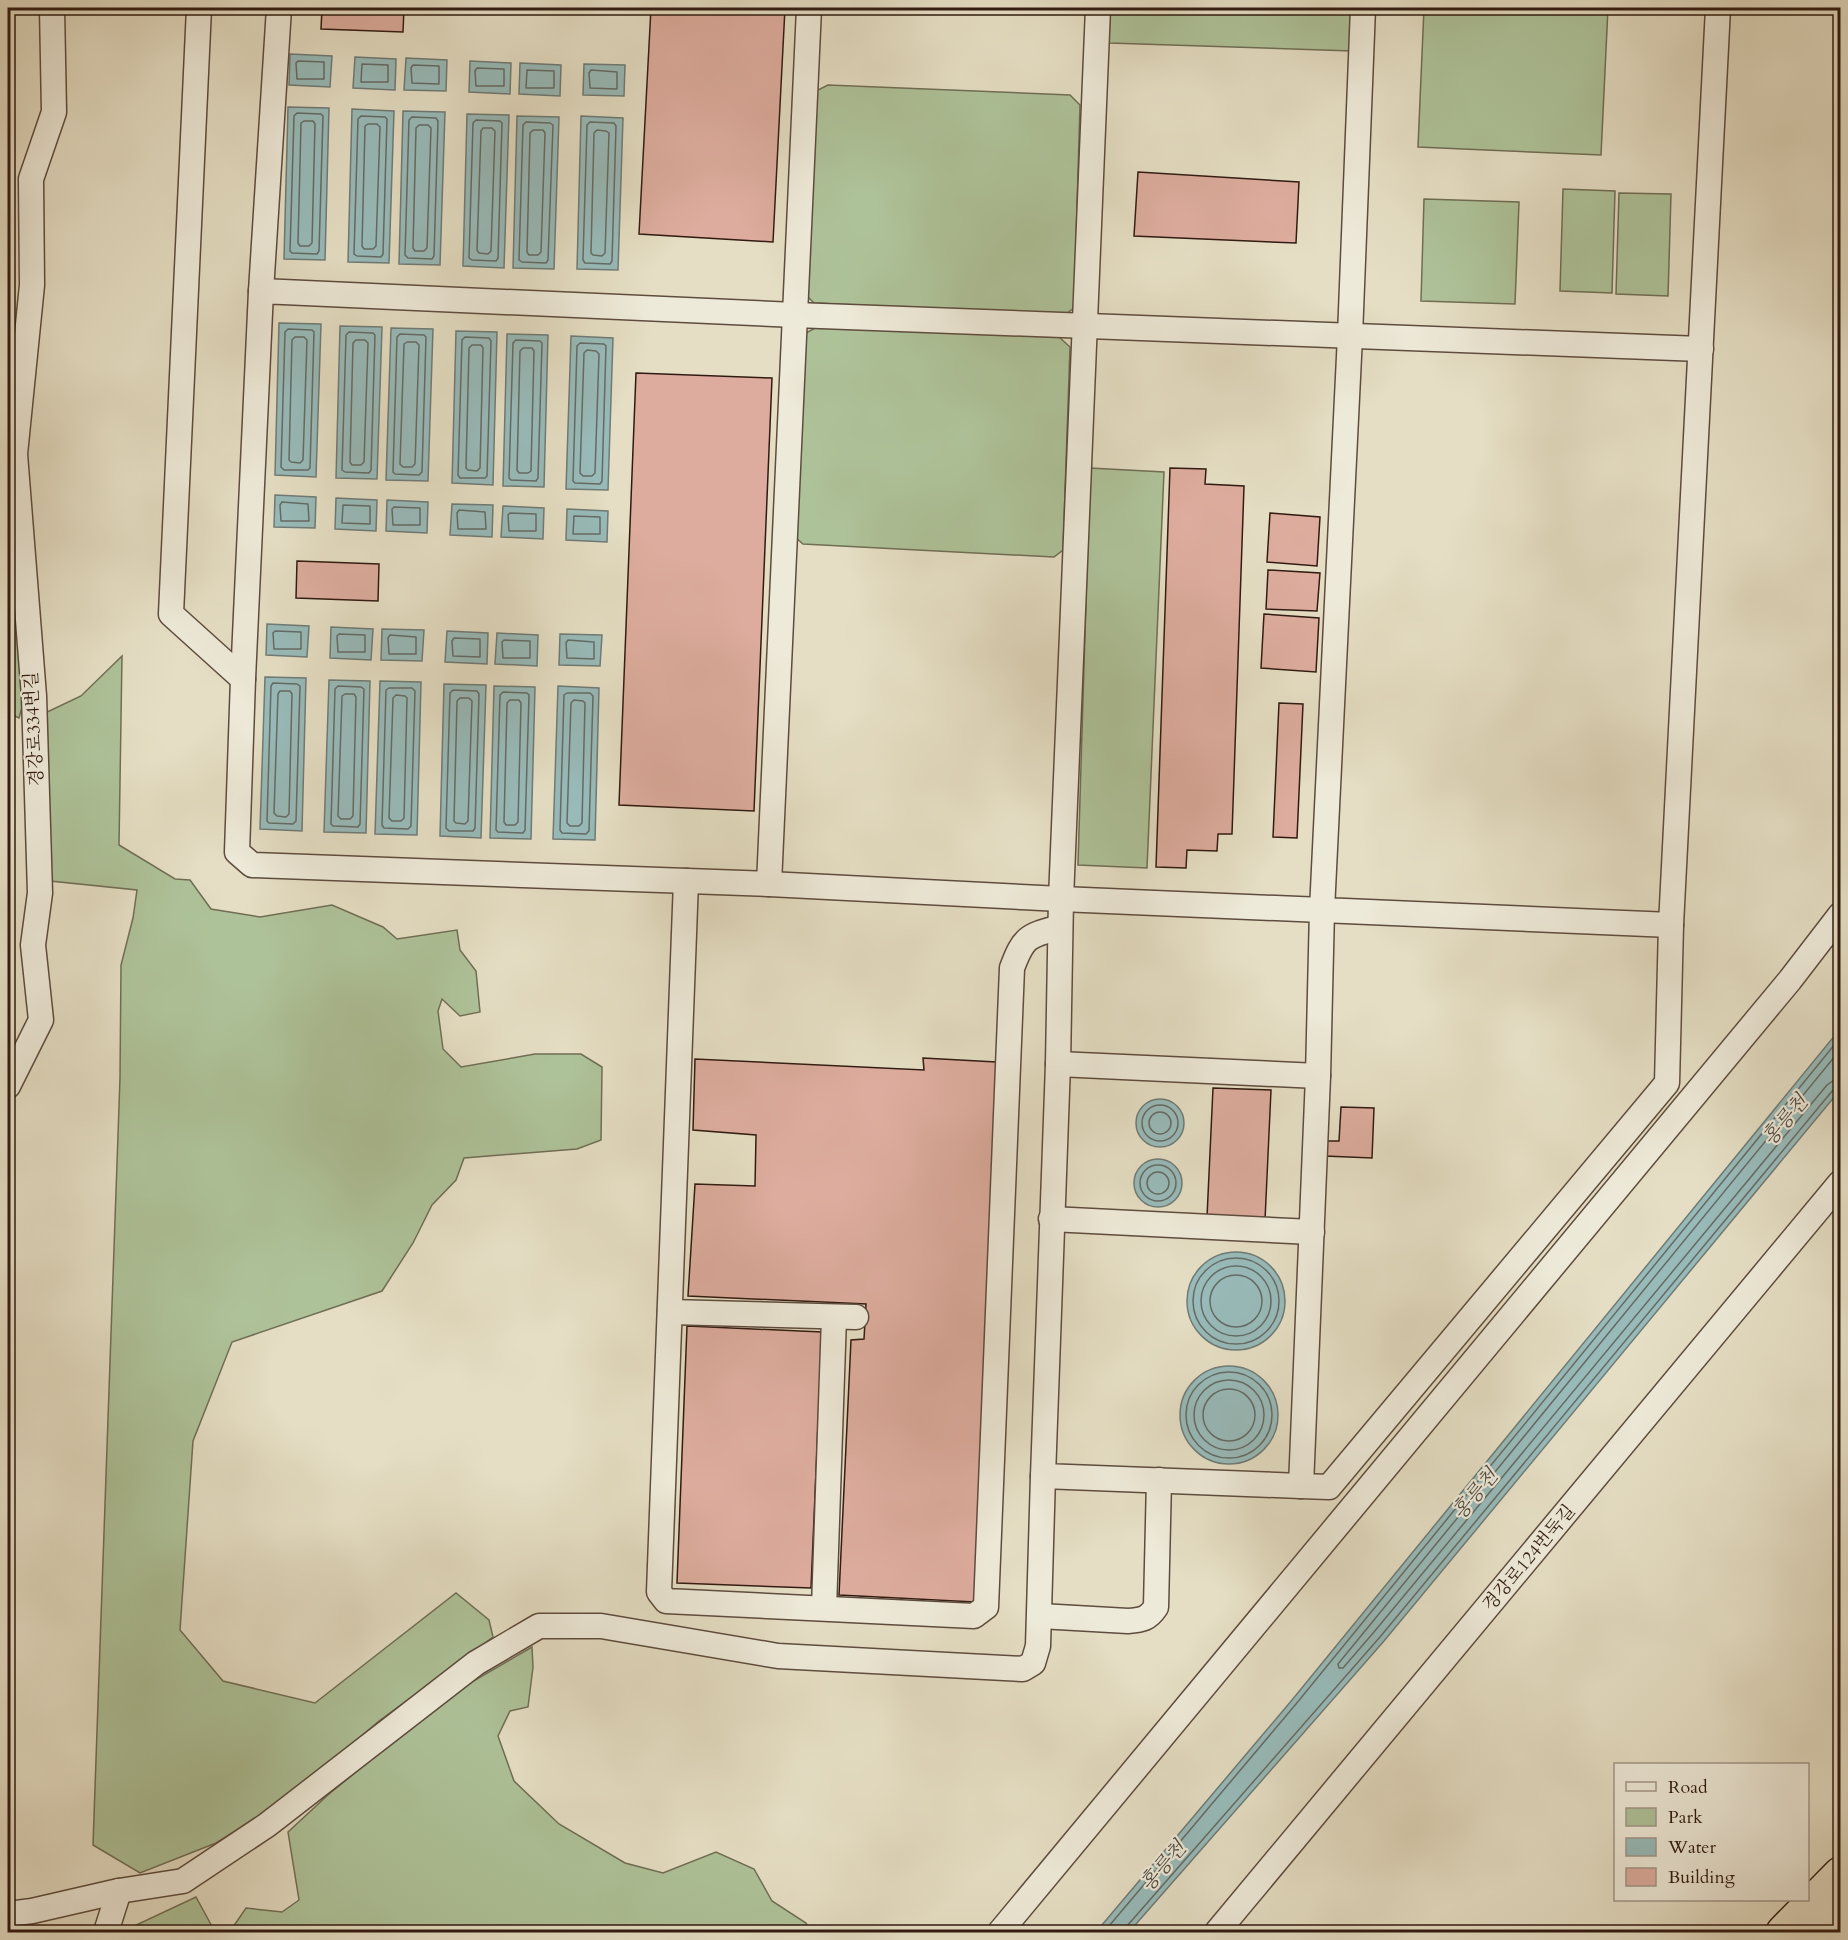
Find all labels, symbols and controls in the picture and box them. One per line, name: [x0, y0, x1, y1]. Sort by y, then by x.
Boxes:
street label: 경강로334번길: [19, 671, 49, 787]
water label: 홍릉천: [1756, 1088, 1815, 1151]
water label: 홍릉천: [1446, 1462, 1505, 1525]
street label: 경강로124번둑길: [1477, 1499, 1581, 1617]
legend: [1614, 1763, 1809, 1901]
text: Road: [1668, 1775, 1708, 1800]
text: Park: [1668, 1805, 1703, 1830]
water label: 홍릉천: [1134, 1834, 1193, 1897]
text: Water: [1667, 1835, 1717, 1860]
text: Building: [1668, 1865, 1736, 1890]

